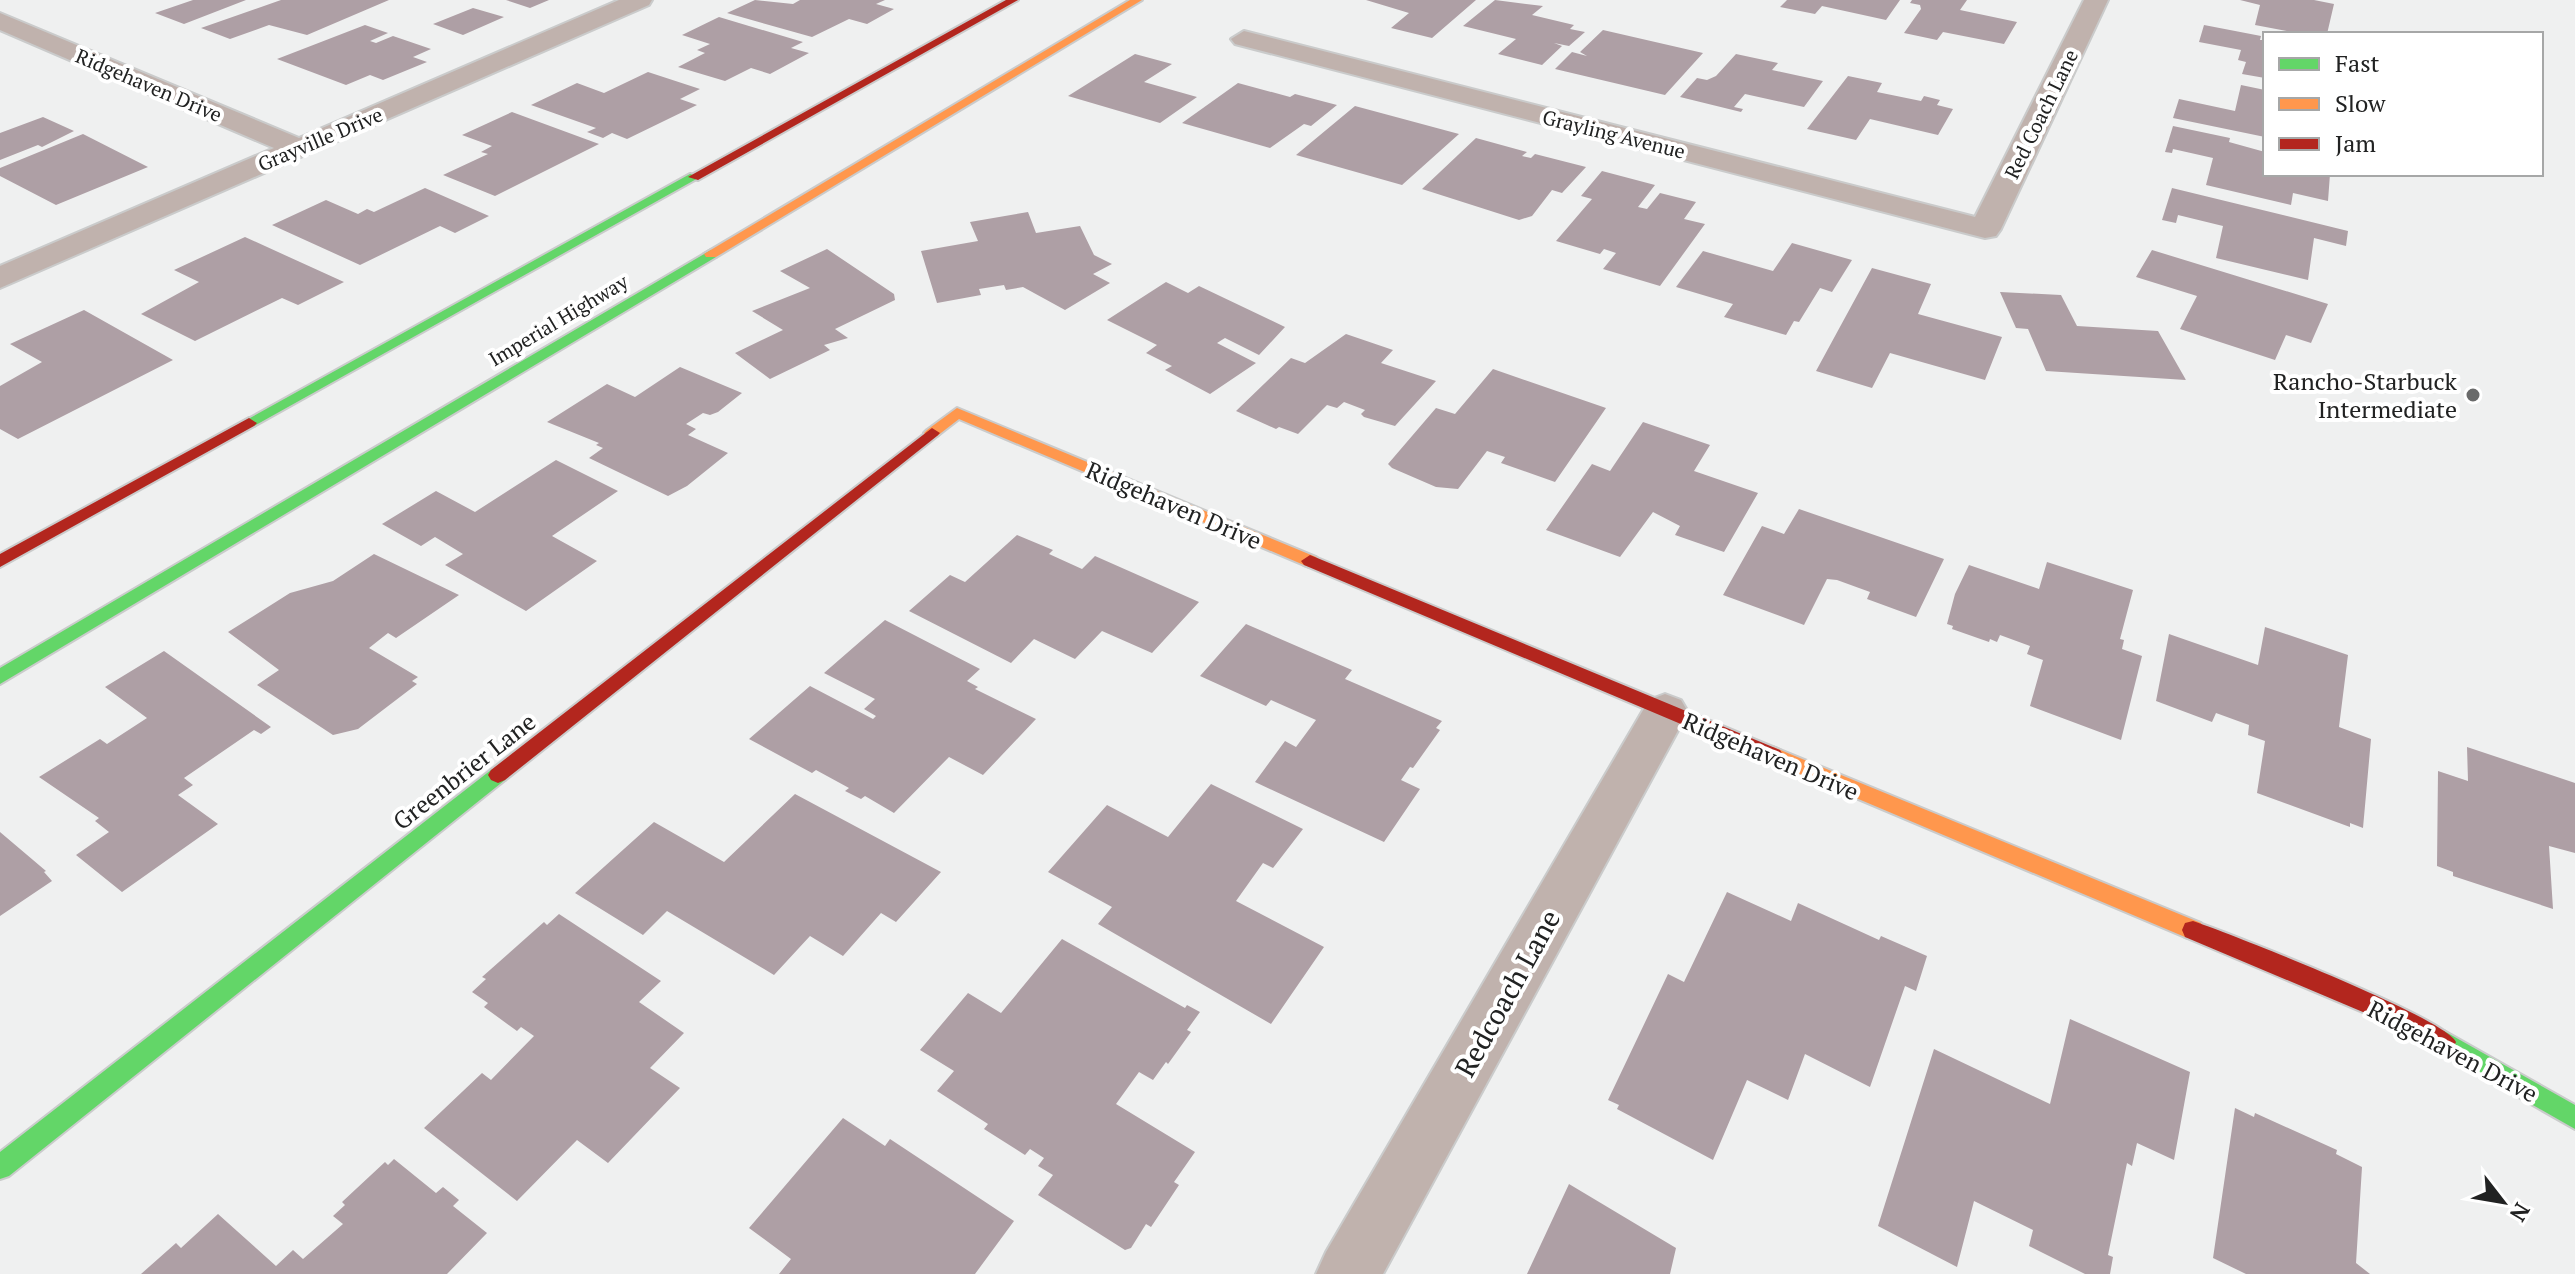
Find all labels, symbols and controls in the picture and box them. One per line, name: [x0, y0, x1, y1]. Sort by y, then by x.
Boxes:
legend: [2263, 32, 2543, 176]
street label: Ridgehaven Drive: [72, 42, 226, 128]
street label: Red Coach Lane: [1998, 45, 2084, 183]
text: Fast: [2335, 47, 2380, 79]
text: Slow: [2335, 87, 2386, 119]
street label: Grayville Drive: [253, 101, 387, 177]
street label: Grayling Avenue: [1540, 103, 1688, 165]
text: Jam: [2335, 127, 2376, 159]
street label: Imperial Highway: [483, 267, 633, 372]
place label: Rancho-Starbuck Intermediate: [2273, 365, 2458, 425]
marker: Rancho-Starbuck Intermediate: [2464, 386, 2482, 404]
street label: Ridgehaven Drive: [1081, 454, 1267, 556]
street label: Greenbrier Lane: [386, 705, 542, 837]
street label: Ridgehaven Drive: [1678, 705, 1864, 807]
street label: Redcoach Lane: [1446, 903, 1568, 1083]
street label: Ridgehaven Drive: [2363, 993, 2543, 1109]
north arrow: [2463, 1162, 2543, 1242]
text: N: [2504, 1198, 2537, 1227]

